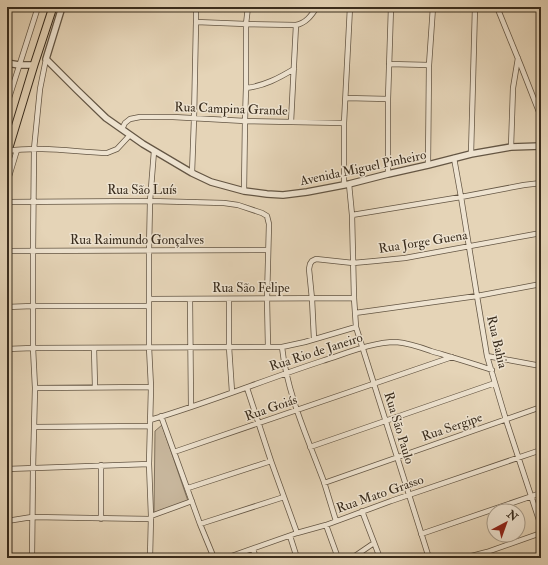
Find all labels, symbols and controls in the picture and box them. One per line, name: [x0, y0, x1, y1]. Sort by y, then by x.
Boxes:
street label: Rua Campina Grande: [174, 99, 288, 120]
street label: Avenida Miguel Pinheiro: [297, 147, 428, 189]
street label: Rua São Luís: [107, 182, 177, 198]
street label: Rua Jorge Guena: [377, 227, 469, 257]
street label: Rua Raimundo Gonçalves: [70, 232, 205, 248]
street label: Rua São Felipe: [212, 280, 290, 297]
street label: Rua Bahia: [483, 314, 511, 370]
street label: Rua Rio de Janeiro: [267, 329, 365, 375]
street label: Rua São Paulo: [380, 390, 418, 466]
street label: Rua Goiás: [243, 391, 300, 424]
street label: Rua Sergipe: [419, 409, 485, 446]
street label: Rua Mato Grasso: [334, 472, 426, 516]
north arrow: [486, 503, 526, 543]
text: N: [503, 507, 521, 525]

